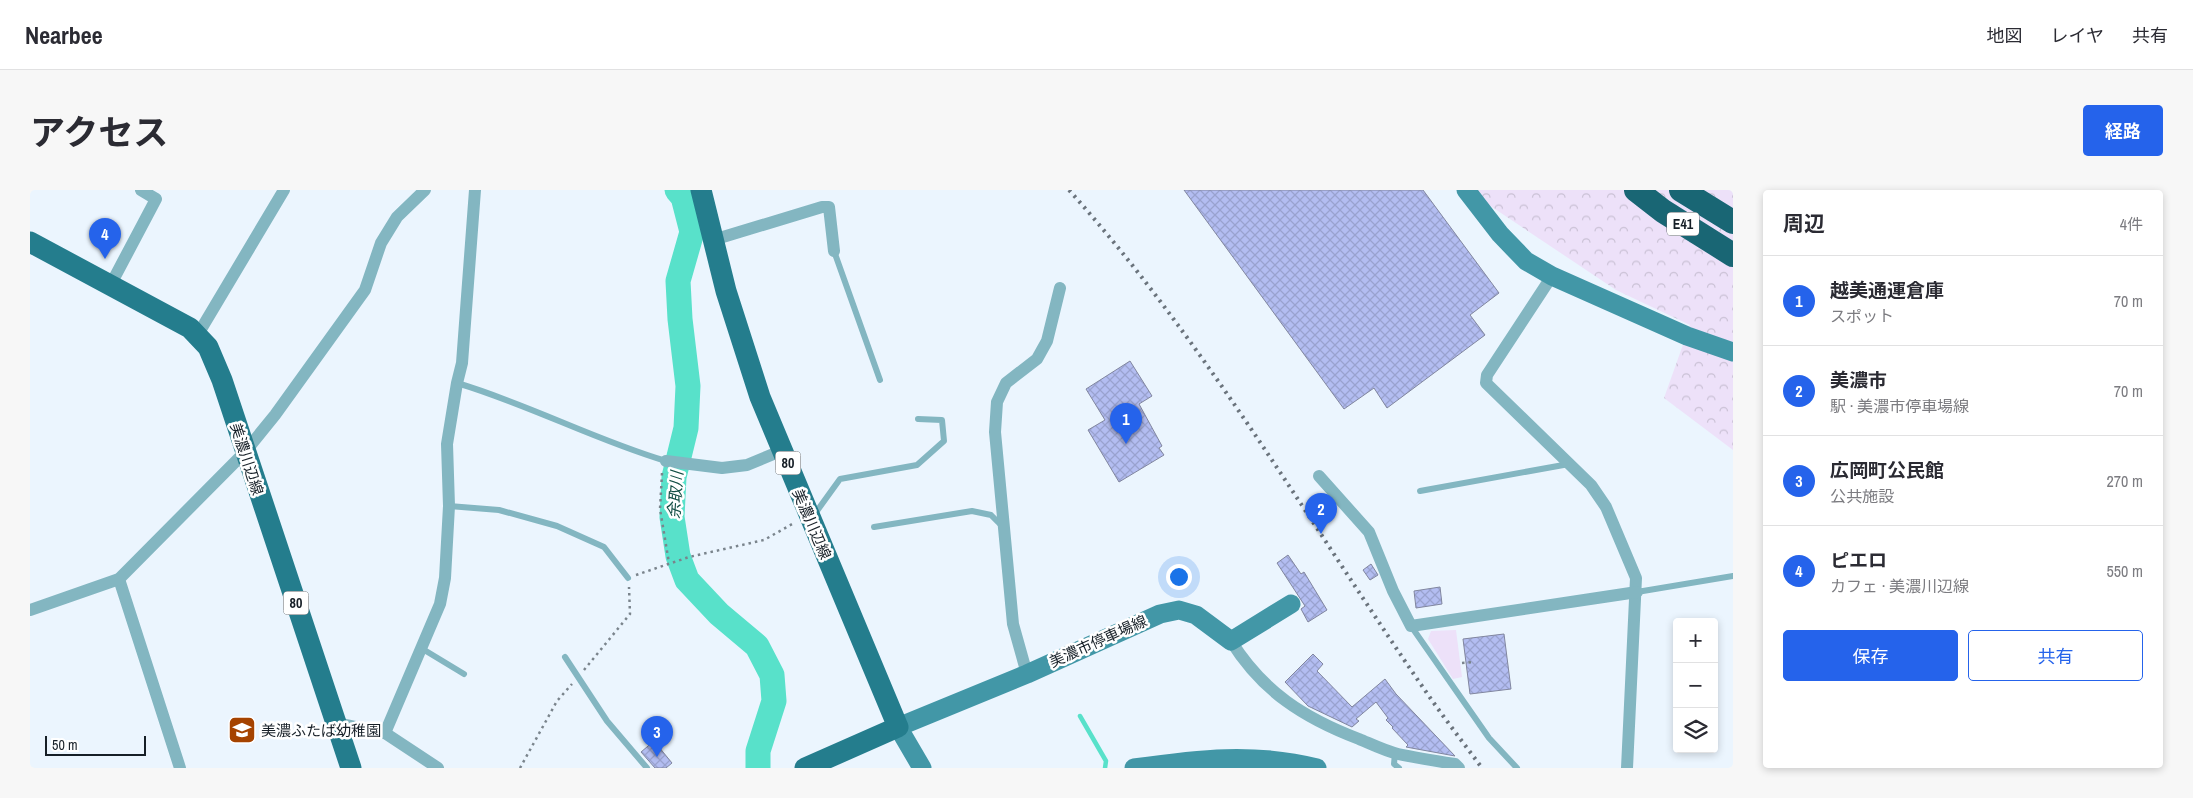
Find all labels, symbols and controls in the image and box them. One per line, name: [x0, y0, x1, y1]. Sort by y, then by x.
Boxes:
text: Nearbee: [25, 19, 103, 51]
text: 地図: [1987, 23, 2023, 48]
text: レイヤ: [2051, 23, 2104, 48]
text: 共有: [2132, 23, 2168, 48]
button: 経路: [2083, 105, 2163, 156]
text: アクセス: [30, 109, 168, 156]
text: 周辺: [1783, 209, 1825, 238]
road number: E41: [1667, 212, 1699, 236]
text: 4件: [2120, 213, 2143, 235]
pin: 4: [89, 218, 121, 259]
text: 越美通運倉庫: [1830, 277, 1944, 303]
text: 1: [1795, 290, 1803, 312]
text: 70 m: [2114, 290, 2143, 312]
text: スポット: [1830, 305, 1894, 327]
text: 美濃市: [1830, 367, 1887, 393]
text: 2: [1795, 380, 1803, 402]
text: 70 m: [2114, 380, 2143, 402]
text: 駅 · 美濃市停車場線: [1830, 395, 1969, 417]
pin: 1: [1110, 403, 1142, 444]
street label: 美濃川辺線: [225, 420, 269, 498]
road number: 80: [776, 452, 800, 474]
text: 広岡町公民館: [1830, 457, 1944, 483]
water label: 余取川: [662, 468, 688, 520]
text: 3: [1795, 470, 1803, 492]
text: 270 m: [2107, 470, 2143, 492]
street label: 美濃川辺線: [788, 485, 836, 563]
text: 公共施設: [1830, 485, 1894, 507]
pin: 2: [1305, 493, 1337, 534]
text: ピエロ: [1830, 547, 1887, 573]
text: 4: [1795, 560, 1803, 582]
text: 550 m: [2107, 560, 2143, 582]
your location: [1166, 564, 1192, 590]
text: カフェ · 美濃川辺線: [1830, 575, 1969, 597]
road number: 80: [284, 592, 308, 614]
street label: 美濃市停車場線: [1046, 610, 1150, 672]
map controls: [1673, 618, 1718, 753]
button: +: [1673, 618, 1718, 663]
button: 保存: [1783, 630, 1958, 681]
button: 共有: [1968, 630, 2143, 681]
button: −: [1673, 663, 1718, 708]
button: layers: [1673, 708, 1718, 753]
school or university icon: 美濃ふたば幼稚園: [227, 715, 257, 745]
pin: 3: [641, 716, 673, 757]
place label: 美濃ふたば幼稚園: [261, 720, 381, 741]
scale bar: [45, 733, 146, 756]
text: 50 m: [52, 736, 78, 754]

